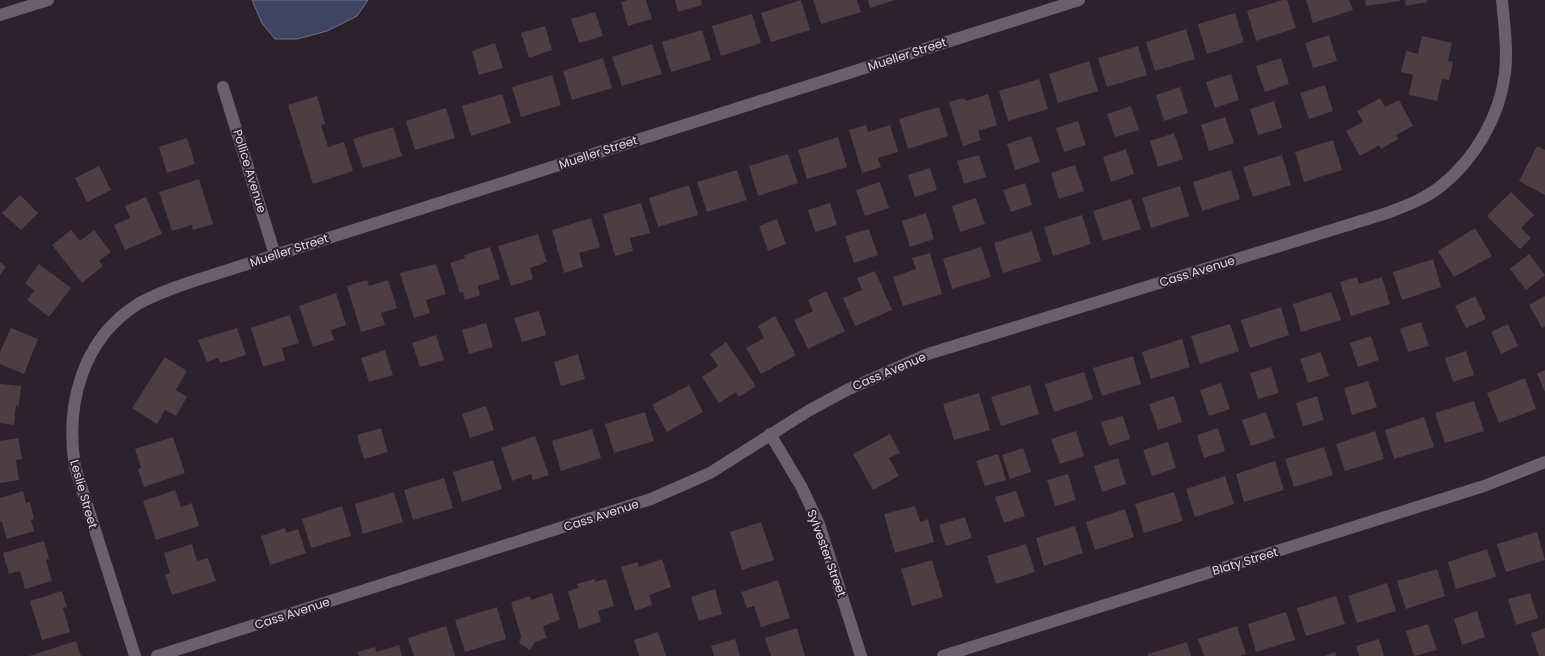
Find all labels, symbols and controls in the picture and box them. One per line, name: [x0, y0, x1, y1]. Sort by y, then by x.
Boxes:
street label: Mueller Street: [866, 33, 948, 75]
street label: Pollice Avenue: [229, 127, 271, 215]
street label: Mueller Street: [557, 131, 639, 173]
street label: Mueller Street: [248, 229, 330, 271]
street label: Cass Avenue: [1157, 251, 1237, 291]
street label: Cass Avenue: [850, 348, 928, 394]
street label: Leslie Street: [66, 458, 102, 530]
street label: Cass Avenue: [561, 495, 641, 535]
street label: Sylvester Street: [803, 507, 851, 599]
street label: Blaty Street: [1210, 543, 1280, 579]
street label: Cass Avenue: [252, 593, 332, 633]

